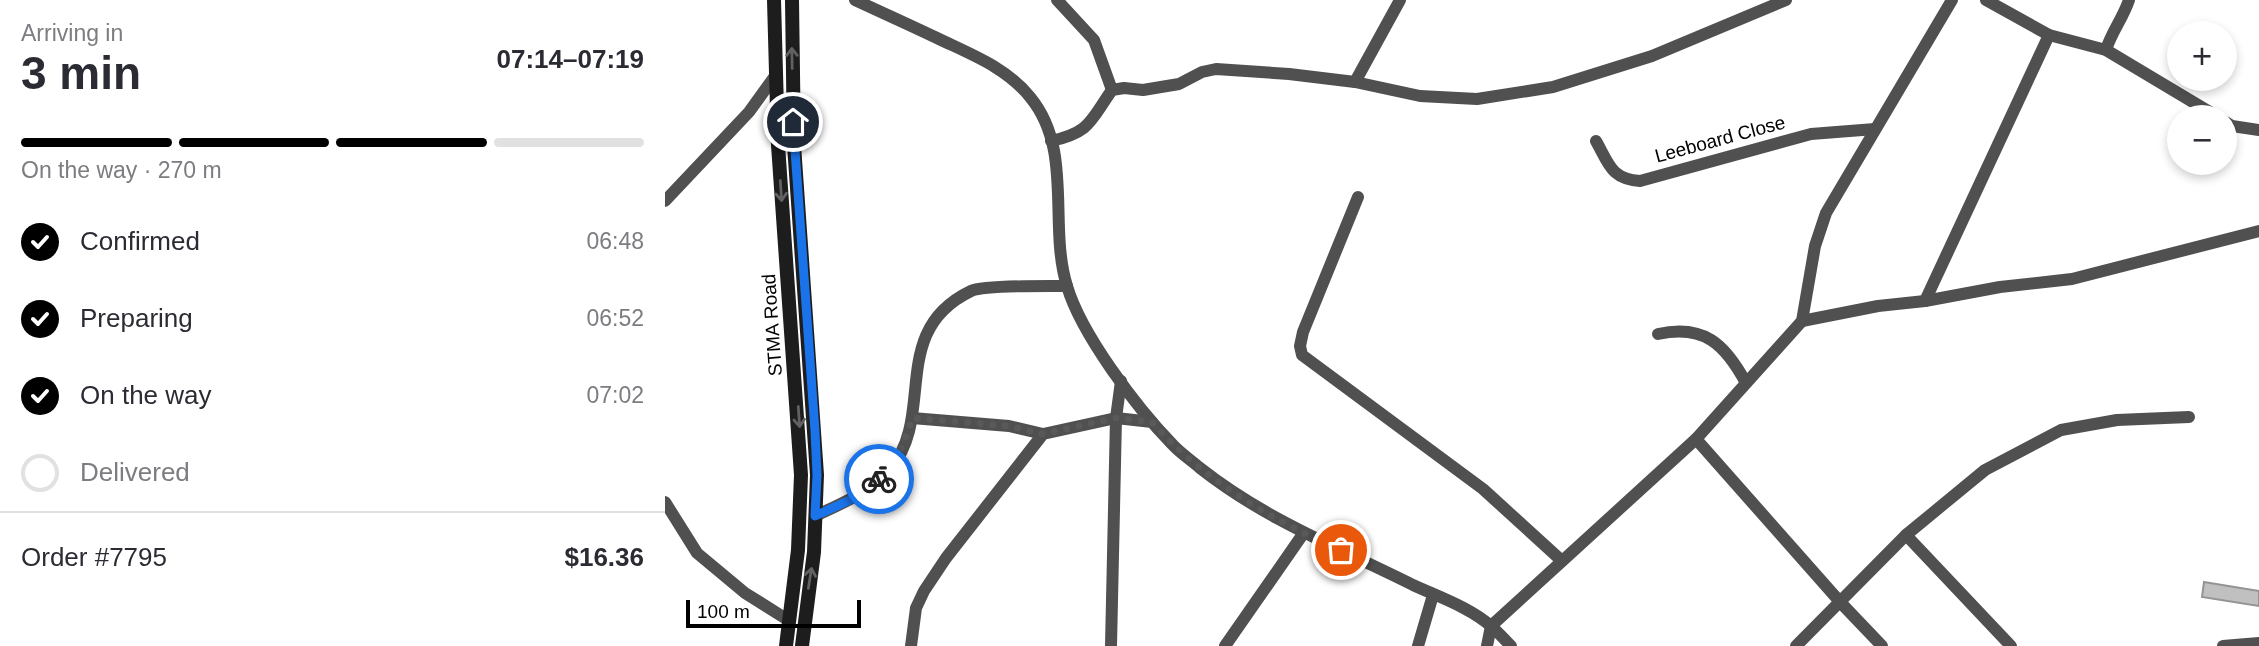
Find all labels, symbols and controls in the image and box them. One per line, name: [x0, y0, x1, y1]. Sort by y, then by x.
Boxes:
text: Arriving in: [21, 20, 123, 46]
map controls: [2167, 21, 2237, 175]
button: +: [2167, 21, 2237, 91]
text: 07:14–07:19: [497, 44, 644, 74]
text: 3 min: [21, 47, 141, 99]
one-way arrow: [786, 47, 799, 70]
pin: [763, 92, 823, 152]
icon: home: [774, 103, 812, 141]
button: −: [2167, 105, 2237, 175]
street label: Leeboard Close: [1652, 111, 1788, 167]
text: On the way · 270 m: [21, 157, 222, 183]
one-way arrow: [775, 179, 788, 201]
icon: check: [21, 223, 59, 261]
text: Confirmed: [80, 226, 200, 256]
text: 06:48: [586, 228, 644, 254]
street label: STMA Road: [758, 273, 786, 377]
icon: check: [21, 300, 59, 338]
text: Preparing: [80, 303, 193, 333]
text: 06:52: [586, 305, 644, 331]
icon: check: [21, 377, 59, 415]
text: On the way: [80, 380, 212, 410]
text: 07:02: [586, 382, 644, 408]
one-way arrow: [793, 406, 806, 428]
courier: [844, 444, 914, 514]
text: Delivered: [80, 457, 190, 487]
icon: bike: [860, 460, 898, 498]
pin: [1311, 520, 1371, 580]
icon: bag: [1322, 531, 1360, 569]
text: Order #7795: [21, 542, 167, 572]
text: $16.36: [564, 542, 644, 572]
one-way arrow: [804, 567, 817, 590]
scale bar: [686, 597, 861, 629]
text: 100 m: [697, 601, 750, 622]

